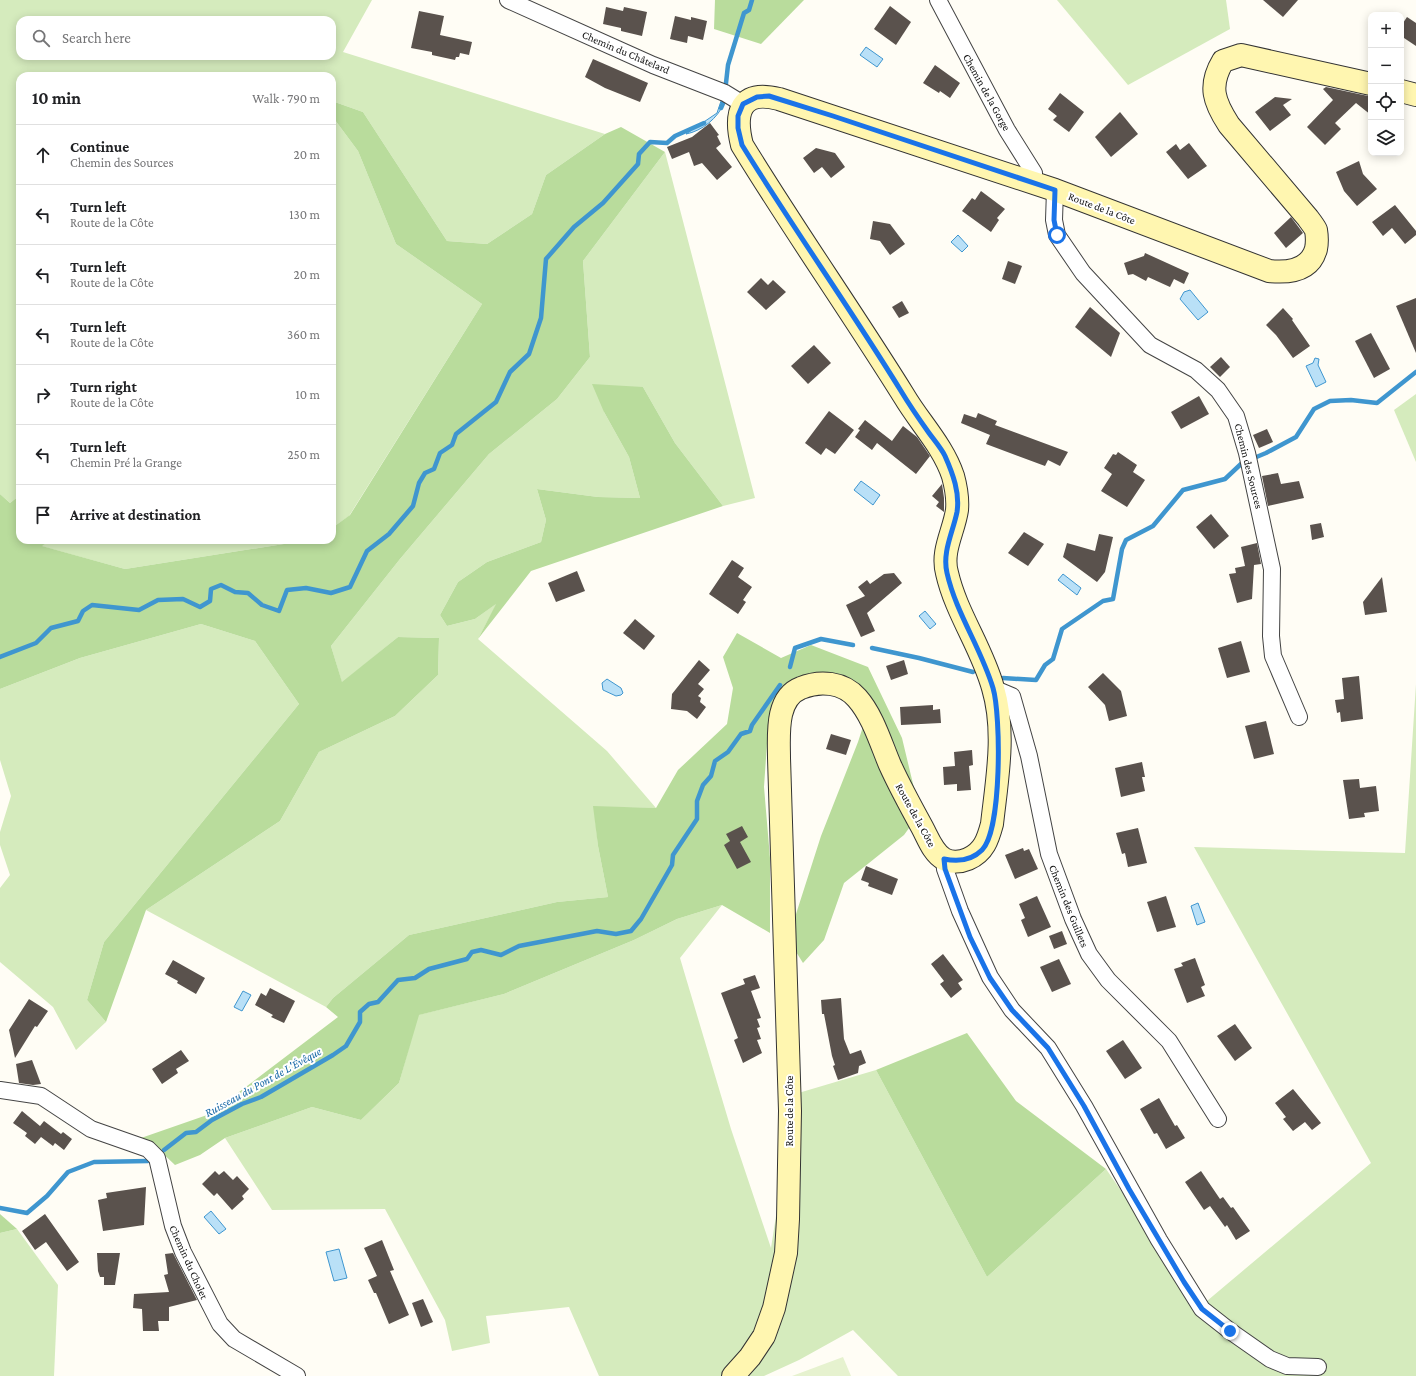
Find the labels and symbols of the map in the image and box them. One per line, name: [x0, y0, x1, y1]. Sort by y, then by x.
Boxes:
street label: Chemin du Châtelard: [580, 28, 672, 76]
street label: Chemin de la Gorge: [960, 52, 1013, 133]
street label: Route de la Côte: [1067, 190, 1137, 226]
route start: [1048, 226, 1066, 244]
street label: Chemin des Sources: [1233, 422, 1265, 510]
street label: Route de la Côte: [894, 781, 938, 849]
street label: Chemin des Guillets: [1047, 863, 1091, 949]
water label: Ruisseau du Pont de L'Évêque: [202, 1044, 324, 1120]
street label: Route de la Côte: [783, 1075, 795, 1146]
street label: Chemin du Cholet: [167, 1223, 211, 1301]
route end: [1221, 1322, 1239, 1340]

